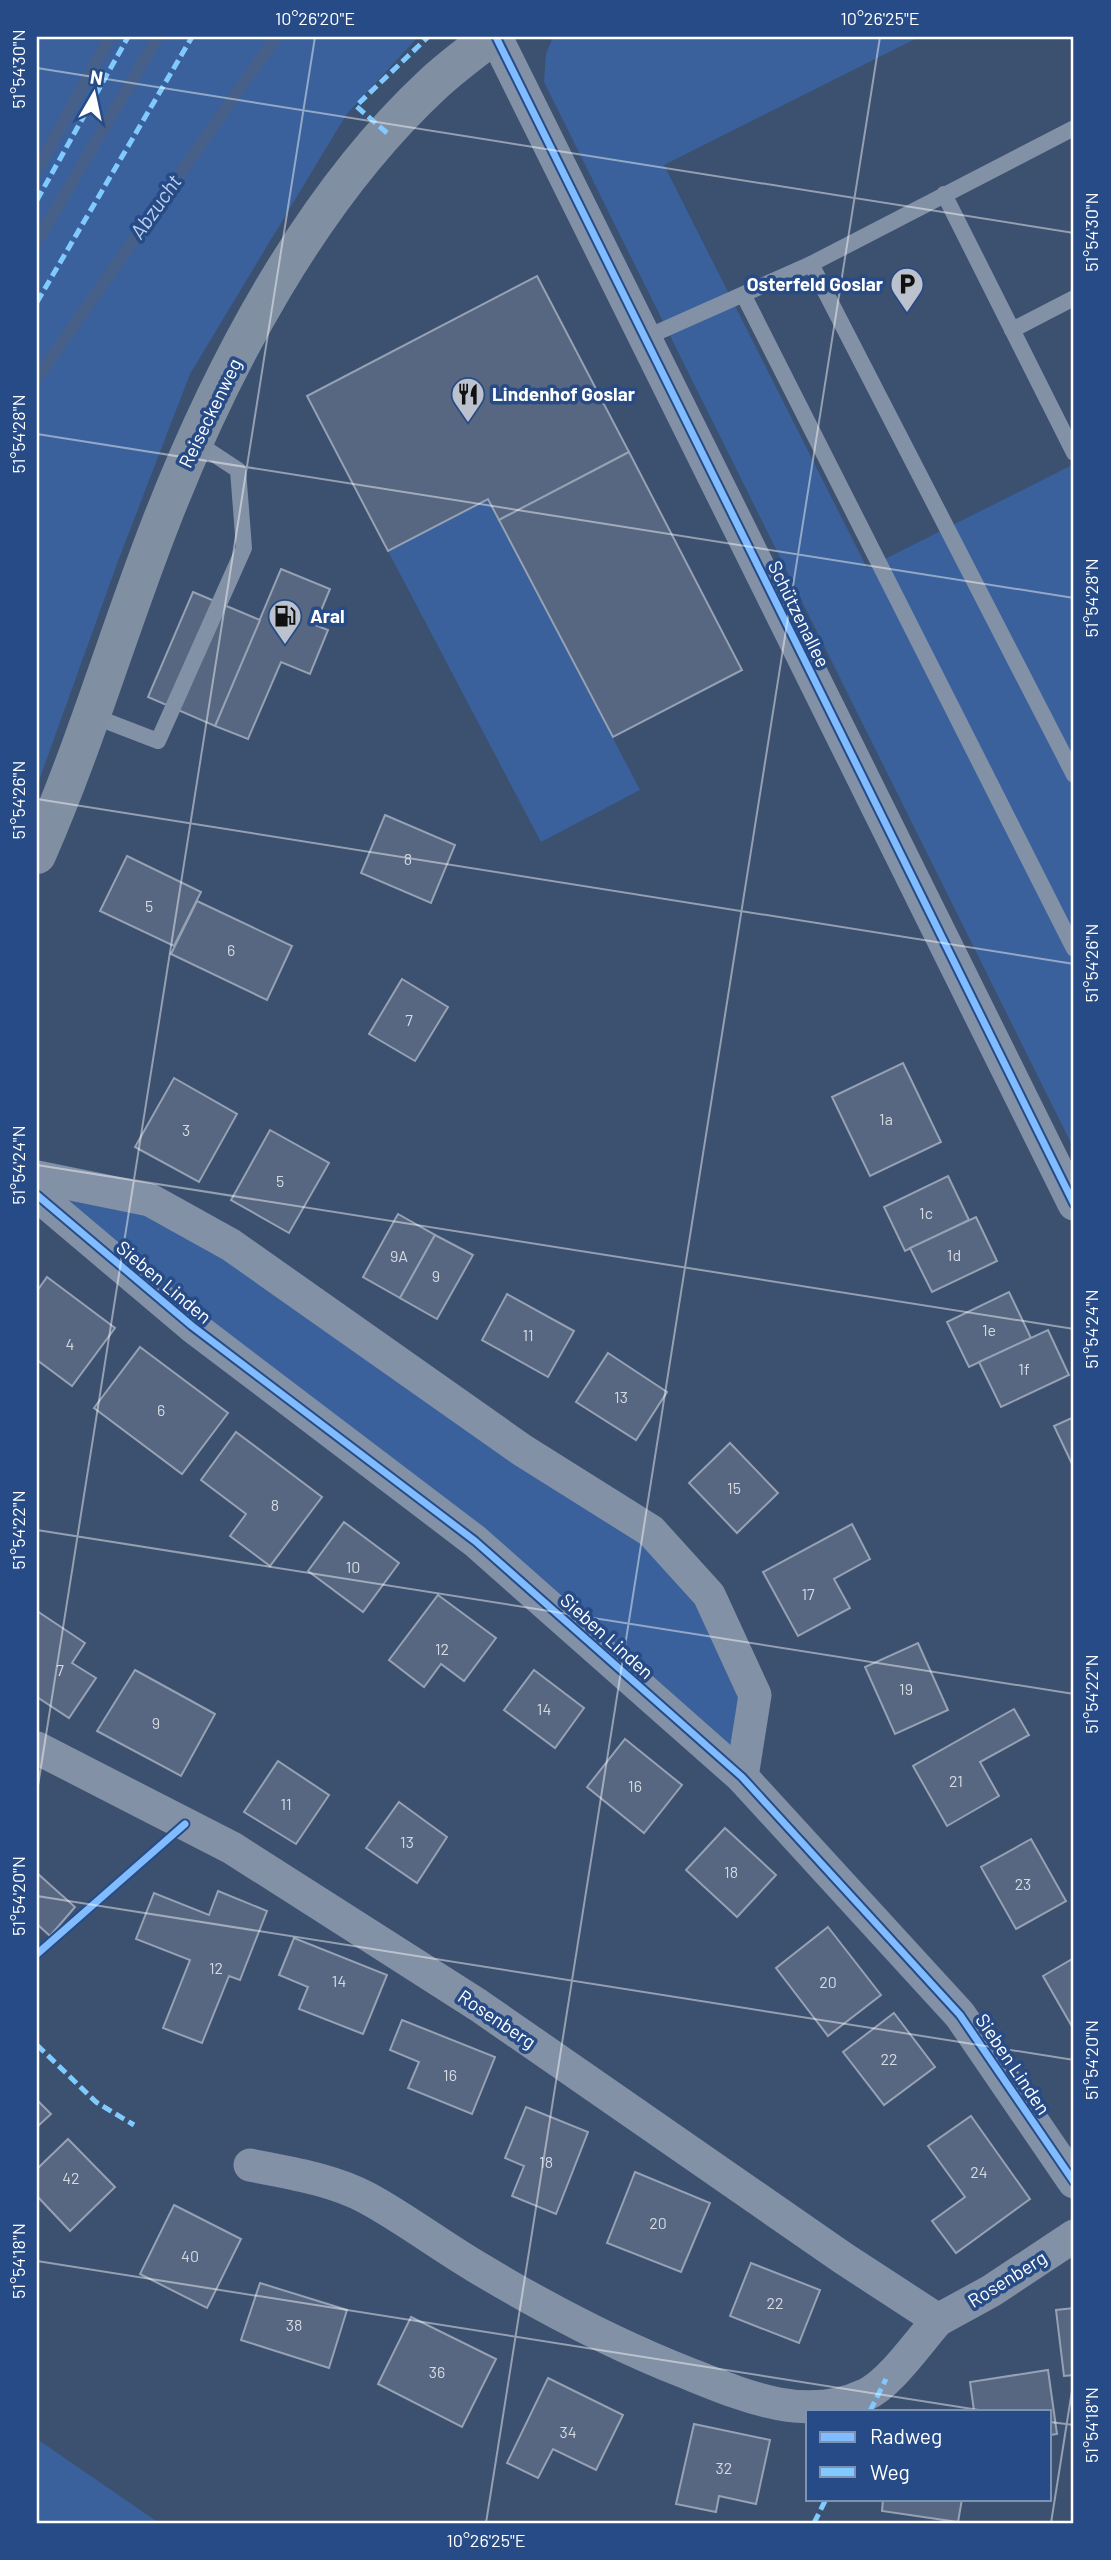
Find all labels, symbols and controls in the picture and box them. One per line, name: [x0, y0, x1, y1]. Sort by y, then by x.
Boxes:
text: 10°26'20"E: [275, 7, 355, 29]
text: 10°26'25"E: [840, 7, 920, 29]
text: 51°54'30"N: [7, 29, 29, 109]
north arrow: [60, 60, 130, 130]
text: N: [89, 64, 105, 89]
water label: Abzucht: [124, 169, 186, 243]
text: 51°54'30"N: [1080, 192, 1102, 272]
parking icon: Osterfeld Goslar: [888, 265, 926, 314]
place label: Osterfeld Goslar: [747, 272, 884, 295]
street label: Reiseckenweg: [173, 354, 246, 471]
restaurant icon: Lindenhof Goslar: [449, 375, 487, 424]
place label: Lindenhof Goslar: [492, 382, 636, 405]
text: 51°54'28"N: [7, 394, 29, 474]
street label: Schützenallee: [764, 557, 835, 671]
text: 51°54'28"N: [1080, 558, 1102, 638]
fuel station icon: Aral: [266, 597, 304, 646]
place label: Aral: [310, 604, 345, 627]
text: 51°54'26"N: [7, 760, 29, 840]
house number: 8: [404, 849, 412, 868]
house number: 5: [145, 896, 153, 915]
text: 51°54'26"N: [1080, 923, 1102, 1003]
house number: 6: [227, 940, 235, 959]
house number: 7: [405, 1010, 413, 1029]
house number: 1a: [879, 1109, 893, 1128]
house number: 3: [182, 1120, 190, 1139]
text: 51°54'24"N: [7, 1125, 29, 1205]
house number: 5: [276, 1171, 284, 1190]
house number: 1c: [919, 1203, 933, 1222]
street label: Sieben Linden: [112, 1235, 217, 1328]
house number: 1d: [947, 1245, 961, 1264]
house number: 9A: [390, 1246, 408, 1265]
house number: 9: [432, 1266, 440, 1285]
text: 51°54'24"N: [1080, 1289, 1102, 1369]
house number: 1e: [982, 1320, 996, 1339]
house number: 11: [522, 1325, 534, 1344]
house number: 4: [66, 1334, 74, 1353]
house number: 1f: [1018, 1359, 1030, 1378]
house number: 13: [614, 1387, 628, 1406]
house number: 6: [157, 1400, 165, 1419]
house number: 15: [727, 1478, 741, 1497]
text: 51°54'22"N: [7, 1490, 29, 1570]
house number: 8: [271, 1495, 279, 1514]
house number: 10: [346, 1557, 360, 1576]
house number: 17: [801, 1584, 815, 1603]
street label: Sieben Linden: [556, 1588, 658, 1683]
house number: 12: [435, 1639, 449, 1658]
text: 51°54'22"N: [1080, 1654, 1102, 1734]
house number: 7: [56, 1660, 64, 1679]
house number: 19: [899, 1679, 913, 1698]
house number: 14: [537, 1699, 551, 1718]
house number: 9: [152, 1713, 160, 1732]
house number: 21: [949, 1771, 963, 1790]
house number: 16: [628, 1776, 642, 1795]
house number: 11: [280, 1794, 292, 1813]
house number: 13: [400, 1832, 414, 1851]
text: 51°54'20"N: [7, 1856, 29, 1936]
house number: 18: [724, 1862, 738, 1881]
house number: 23: [1015, 1874, 1031, 1893]
house number: 12: [209, 1958, 223, 1977]
house number: 14: [332, 1971, 346, 1990]
house number: 20: [819, 1972, 837, 1991]
street label: Rosenberg: [454, 1984, 540, 2053]
street label: Sieben Linden: [971, 2009, 1056, 2119]
text: 51°54'20"N: [1080, 2020, 1102, 2100]
house number: 22: [880, 2049, 898, 2068]
house number: 16: [443, 2065, 457, 2084]
house number: 18: [539, 2152, 553, 2171]
house number: 24: [970, 2162, 988, 2181]
house number: 42: [62, 2168, 80, 2187]
house number: 20: [649, 2213, 667, 2232]
text: 51°54'18"N: [7, 2223, 29, 2299]
street label: Rosenberg: [963, 2245, 1050, 2312]
house number: 40: [181, 2246, 199, 2265]
house number: 22: [766, 2293, 784, 2312]
house number: 38: [286, 2315, 302, 2334]
house number: 36: [429, 2362, 445, 2381]
text: 51°54'18"N: [1080, 2387, 1102, 2463]
legend: [806, 2410, 1052, 2500]
house number: 34: [559, 2422, 577, 2441]
text: Radweg: [870, 2423, 942, 2448]
house number: 32: [716, 2458, 732, 2477]
text: Weg: [870, 2459, 910, 2484]
text: 10°26'25"E: [446, 2529, 526, 2551]

